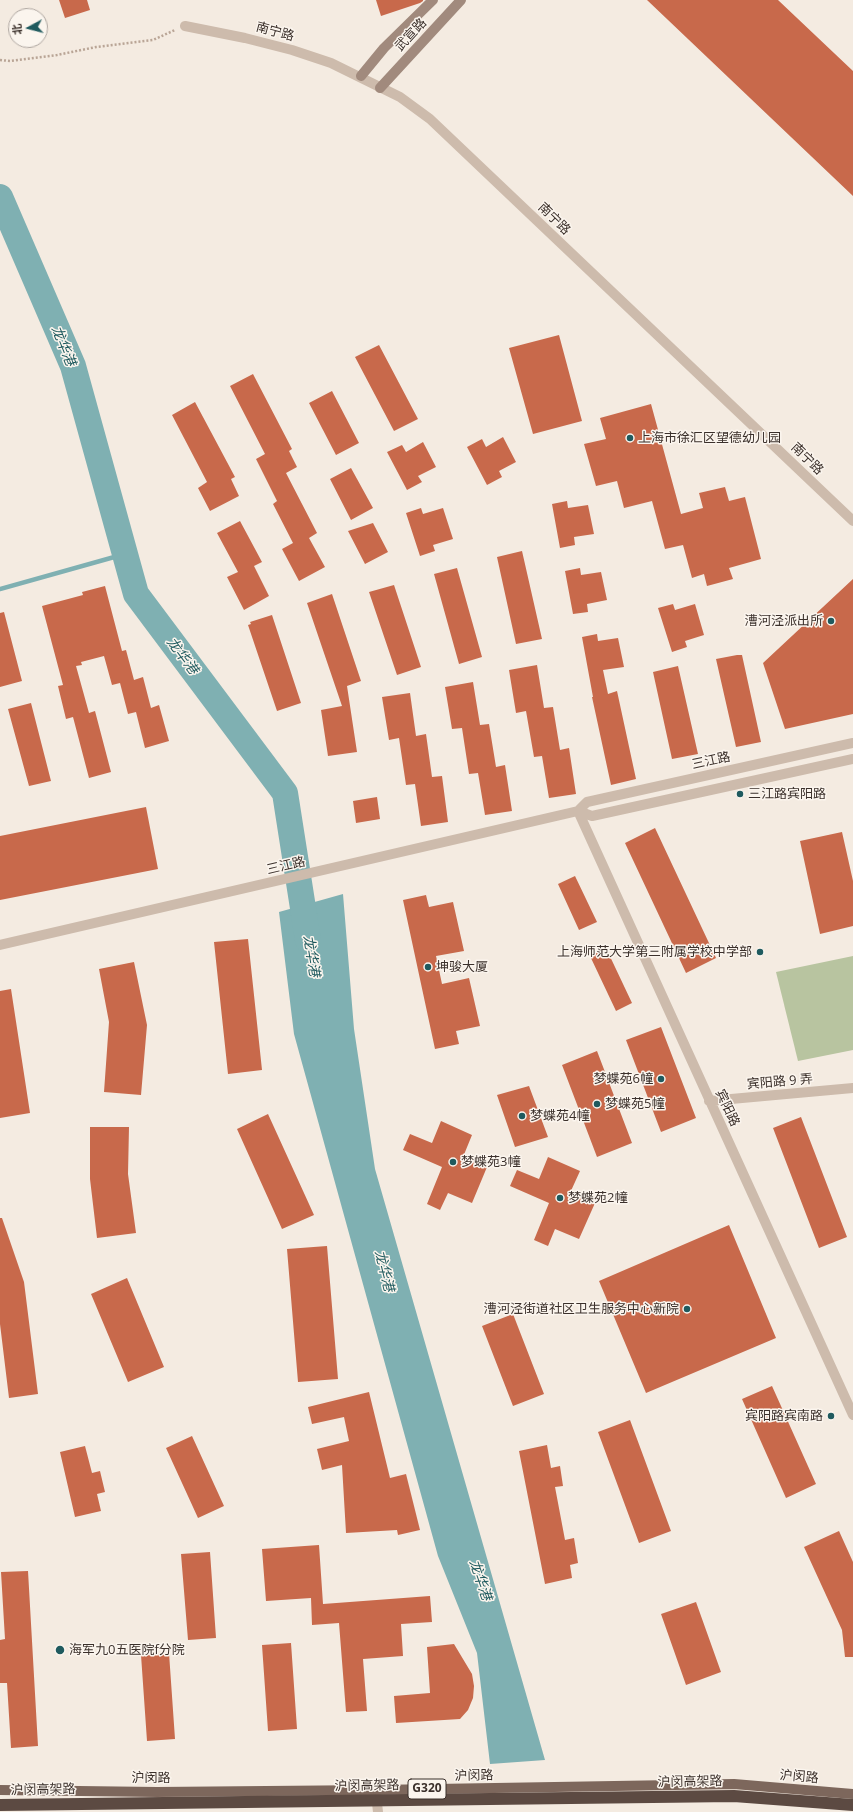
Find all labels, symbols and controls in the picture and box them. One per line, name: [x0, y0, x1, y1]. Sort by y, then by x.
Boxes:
north arrow: [8, 8, 48, 48]
street label: 武宣路: [392, 15, 430, 55]
street label: 南宁路: [254, 19, 296, 45]
text: 北: [8, 23, 25, 36]
street label: 南宁路: [535, 200, 573, 238]
water label: 龙华港: [47, 323, 79, 369]
place label: 上海市徐汇区望德幼儿园: [638, 430, 781, 446]
marker: 上海市徐汇区望德幼儿园: [625, 433, 635, 443]
street label: 南宁路: [788, 440, 826, 478]
place label: 漕河泾派出所: [745, 613, 823, 629]
marker: 漕河泾派出所: [826, 616, 836, 626]
water label: 龙华港: [163, 634, 201, 678]
street label: 三江路: [690, 749, 732, 773]
place label: 三江路宾阳路: [748, 786, 826, 802]
marker: 三江路宾阳路: [735, 789, 745, 799]
street label: 三江路: [265, 854, 307, 878]
water label: 龙华港: [299, 934, 323, 978]
place label: 上海师范大学第三附属学校中学部: [557, 944, 752, 960]
marker: 上海师范大学第三附属学校中学部: [755, 947, 765, 957]
place label: 坤骏大厦: [436, 959, 488, 975]
marker: 坤骏大厦: [423, 962, 433, 972]
place label: 梦蝶苑6幢: [594, 1071, 653, 1087]
street label: 宾阳路 9 弄: [746, 1071, 814, 1093]
marker: 梦蝶苑6幢: [656, 1074, 666, 1084]
street label: 宾阳路: [712, 1087, 742, 1129]
place label: 梦蝶苑5幢: [605, 1096, 664, 1112]
marker: 梦蝶苑5幢: [592, 1099, 602, 1109]
place label: 梦蝶苑4幢: [530, 1108, 589, 1124]
marker: 梦蝶苑4幢: [517, 1111, 527, 1121]
place label: 梦蝶苑3幢: [461, 1154, 520, 1170]
marker: 梦蝶苑3幢: [448, 1157, 458, 1167]
place label: 梦蝶苑2幢: [568, 1190, 627, 1206]
marker: 梦蝶苑2幢: [555, 1193, 565, 1203]
water label: 龙华港: [371, 1249, 397, 1293]
place label: 漕河泾街道社区卫生服务中心新院: [484, 1301, 679, 1317]
marker: 漕河泾街道社区卫生服务中心新院: [682, 1304, 692, 1314]
place label: 宾阳路宾南路: [745, 1408, 823, 1424]
marker: 宾阳路宾南路: [826, 1411, 836, 1421]
water label: 龙华港: [465, 1557, 495, 1603]
place label: 海军九0五医院f分院: [69, 1642, 185, 1658]
marker: 海军九0五医院f分院: [54, 1644, 66, 1656]
street label: 沪闵路: [454, 1768, 494, 1784]
street label: 沪闵路: [779, 1768, 819, 1786]
street label: 沪闵路: [132, 1770, 170, 1786]
street label: 沪闵高架路: [657, 1774, 723, 1790]
street label: 沪闵高架路: [334, 1778, 400, 1794]
road number: G320: [408, 1779, 446, 1799]
street label: 沪闵高架路: [10, 1782, 76, 1798]

